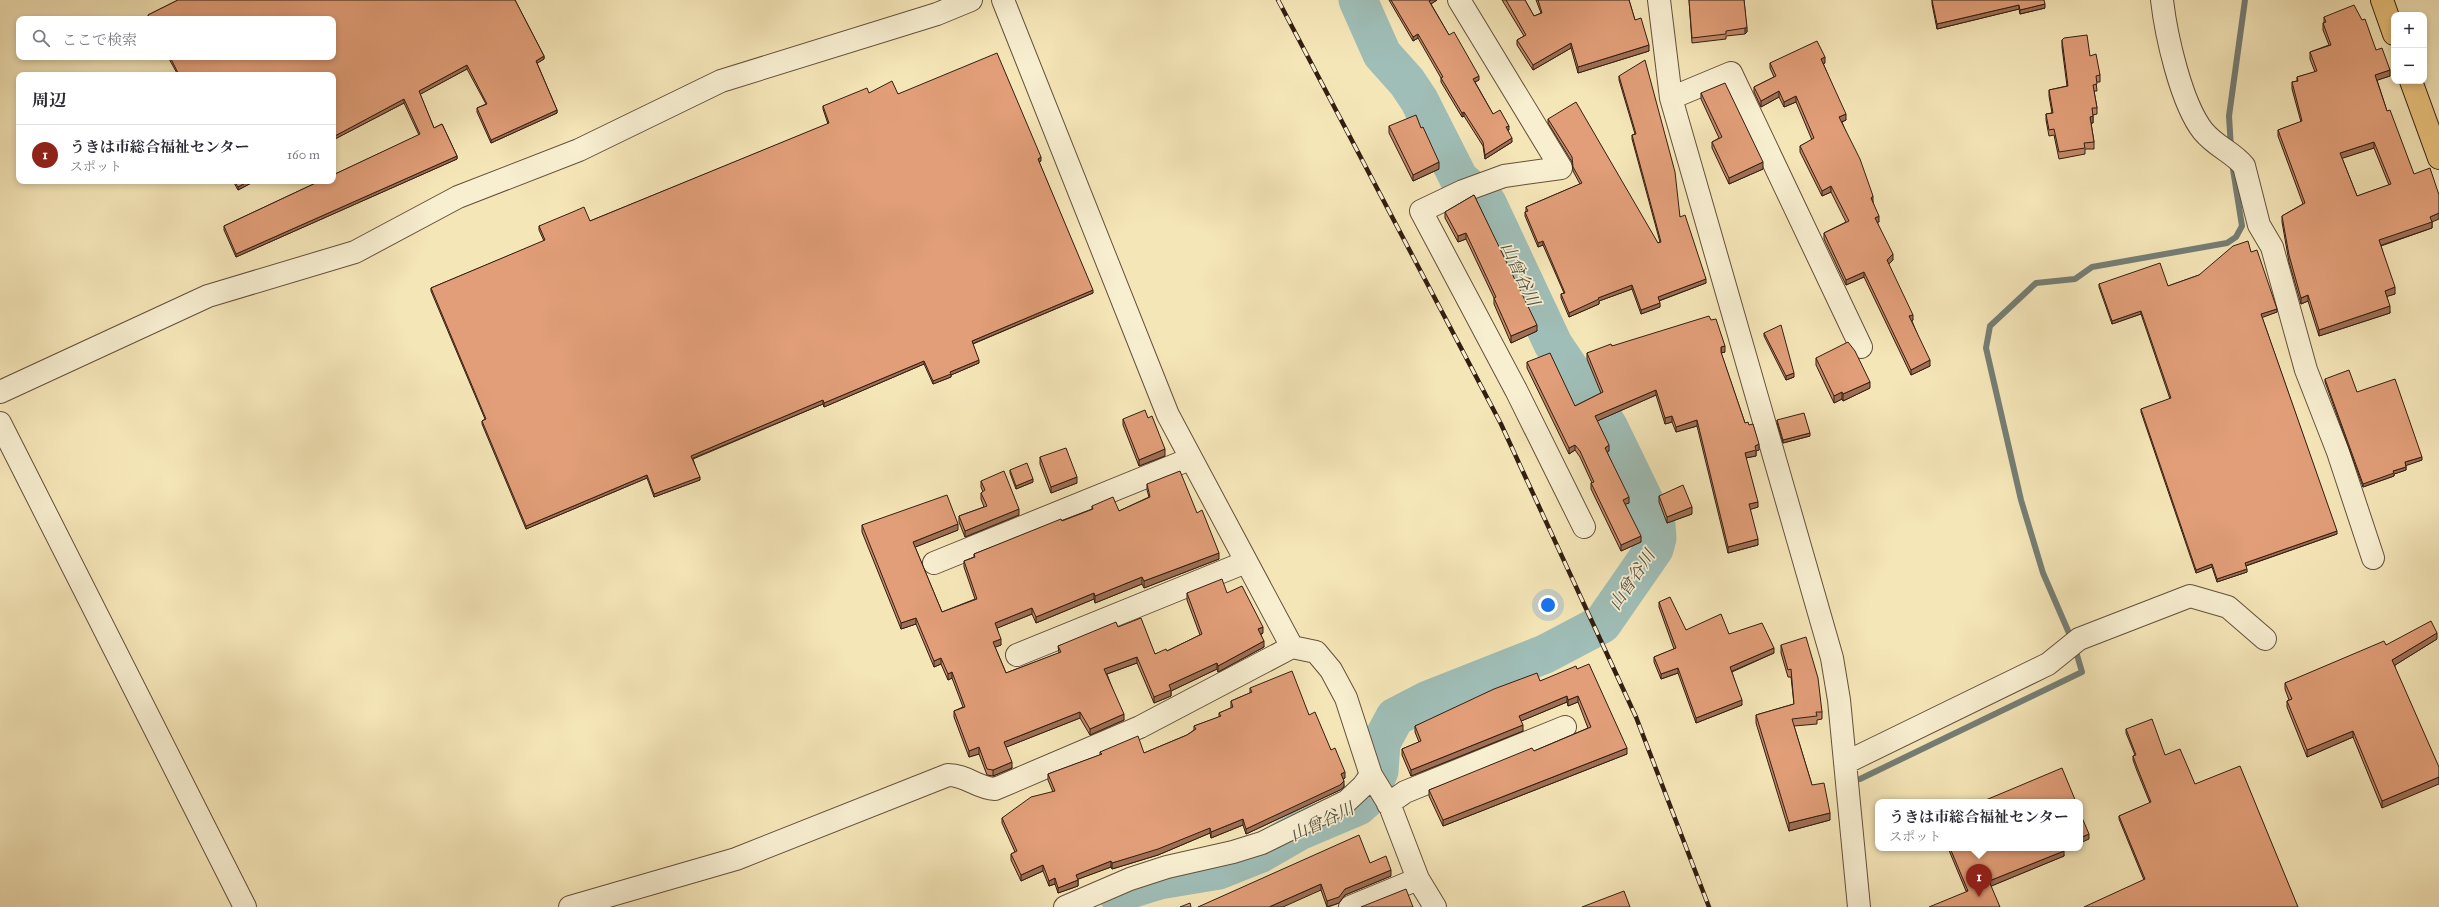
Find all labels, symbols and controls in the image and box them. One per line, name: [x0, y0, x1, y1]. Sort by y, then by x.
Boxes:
map controls: [2391, 12, 2427, 84]
button: +: [2391, 12, 2427, 48]
search box: [16, 16, 336, 60]
icon: search: [30, 27, 52, 49]
text: ここで検索: [62, 31, 137, 49]
button: −: [2391, 48, 2427, 84]
text: 周辺: [32, 90, 66, 111]
text: うきは市総合福祉センター: [70, 138, 249, 156]
text: 1: [42, 147, 48, 163]
text: 160 m: [287, 147, 320, 163]
text: スポット: [70, 159, 122, 175]
water label: 山曾谷川: [1496, 239, 1545, 311]
water label: 山曾谷川: [1604, 544, 1661, 614]
your location: [1538, 595, 1558, 615]
water label: 山曾谷川: [1287, 797, 1359, 846]
popup: [1875, 799, 2083, 851]
text: うきは市総合福祉センター: [1889, 808, 2069, 826]
text: スポット: [1889, 829, 1941, 845]
pin: 1: [1966, 864, 1992, 897]

